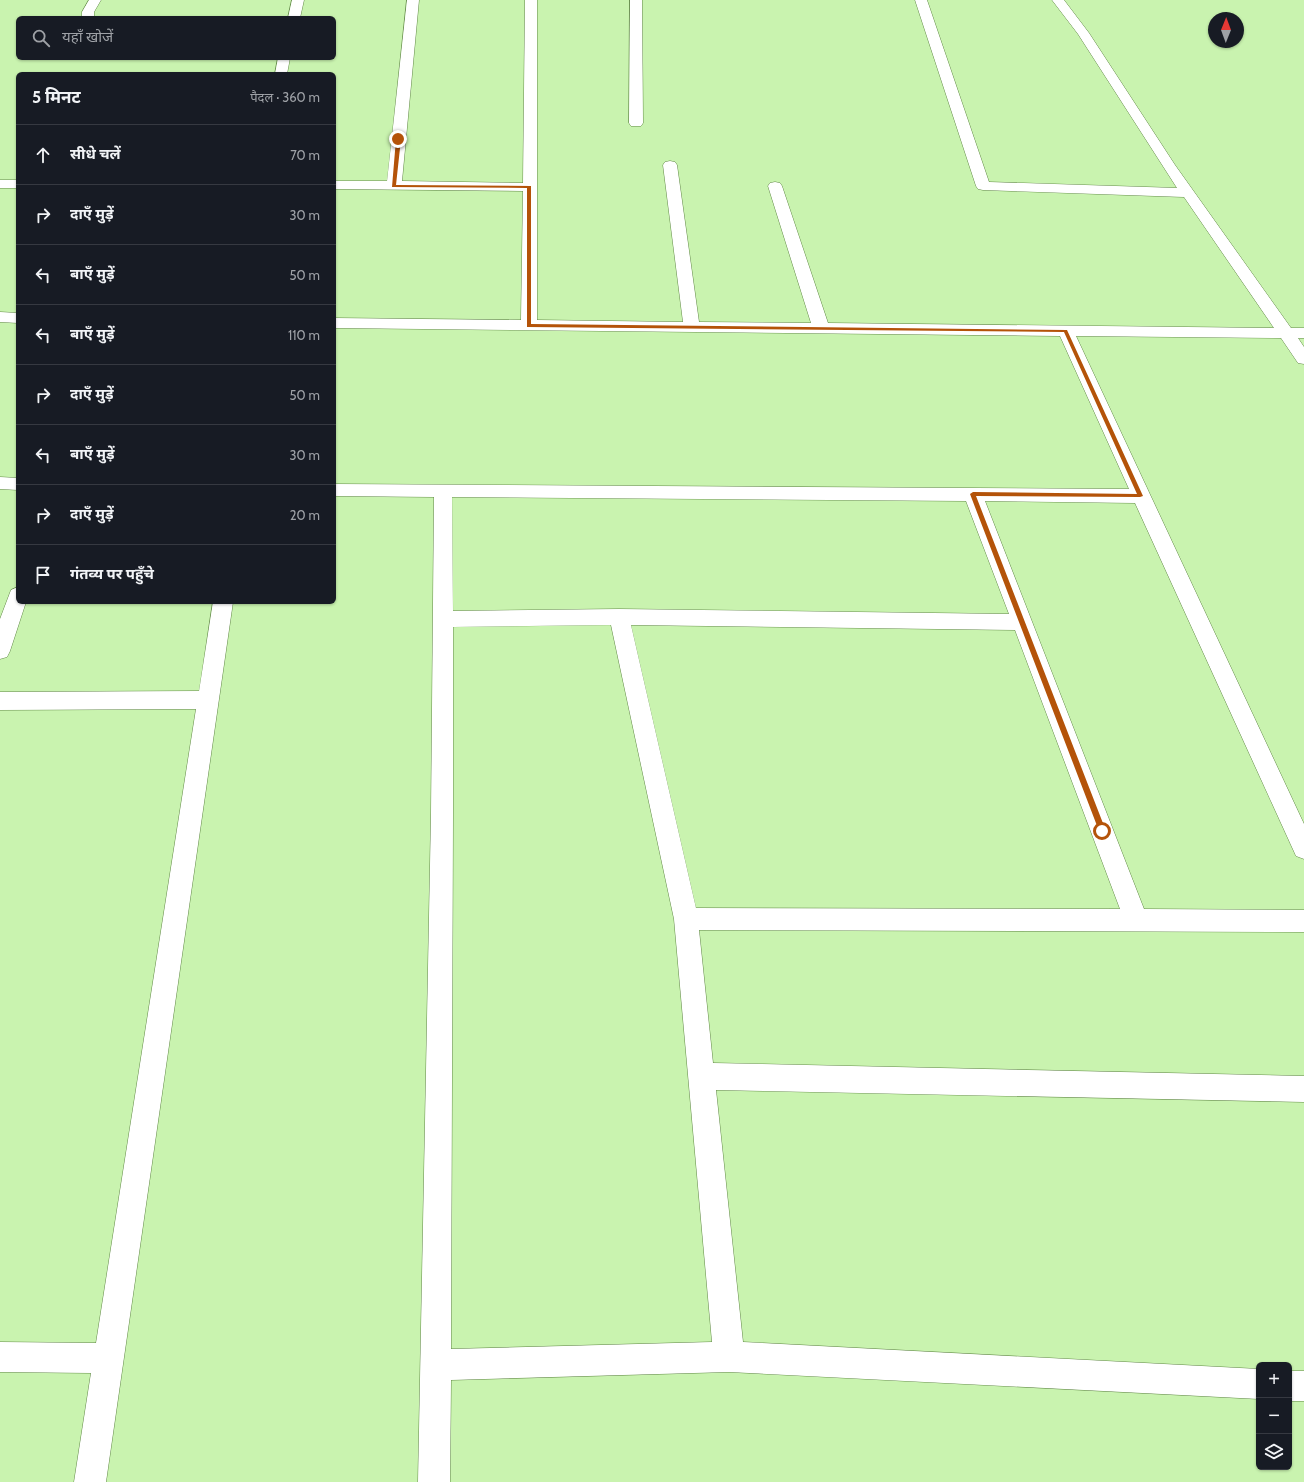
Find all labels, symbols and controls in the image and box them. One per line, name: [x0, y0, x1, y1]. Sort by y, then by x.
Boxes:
north arrow: [1208, 12, 1244, 48]
search box: [16, 16, 336, 60]
icon: search: [30, 27, 52, 49]
text: यहाँ खोजें: [62, 28, 113, 46]
text: 5 मिनट: [32, 87, 81, 107]
text: पैदल · 360 m: [250, 89, 320, 105]
route end: [389, 130, 407, 148]
icon: ahead: [32, 144, 54, 166]
text: सीधे चलें: [70, 145, 121, 163]
text: 70 m: [290, 147, 320, 163]
icon: right: [32, 204, 54, 226]
text: दाएँ मुड़ें: [70, 205, 114, 223]
text: 30 m: [290, 207, 320, 223]
icon: left: [32, 264, 54, 286]
text: बाएँ मुड़ें: [70, 265, 115, 283]
text: 50 m: [290, 267, 320, 283]
icon: left: [32, 324, 54, 346]
text: बाएँ मुड़ें: [70, 325, 115, 343]
text: 110 m: [288, 327, 320, 343]
icon: right: [32, 384, 54, 406]
text: दाएँ मुड़ें: [70, 385, 114, 403]
text: 50 m: [290, 387, 320, 403]
icon: left: [32, 444, 54, 466]
text: बाएँ मुड़ें: [70, 445, 115, 463]
text: 30 m: [290, 447, 320, 463]
icon: right: [32, 504, 54, 526]
text: दाएँ मुड़ें: [70, 505, 114, 523]
text: 20 m: [290, 507, 320, 523]
icon: arrive: [32, 564, 54, 586]
text: गंतव्य पर पहुँचे: [70, 565, 154, 583]
route start: [1093, 822, 1111, 840]
map controls: [1256, 1362, 1292, 1470]
button: +: [1256, 1362, 1292, 1398]
button: −: [1256, 1398, 1292, 1434]
button: layers: [1256, 1434, 1292, 1470]

